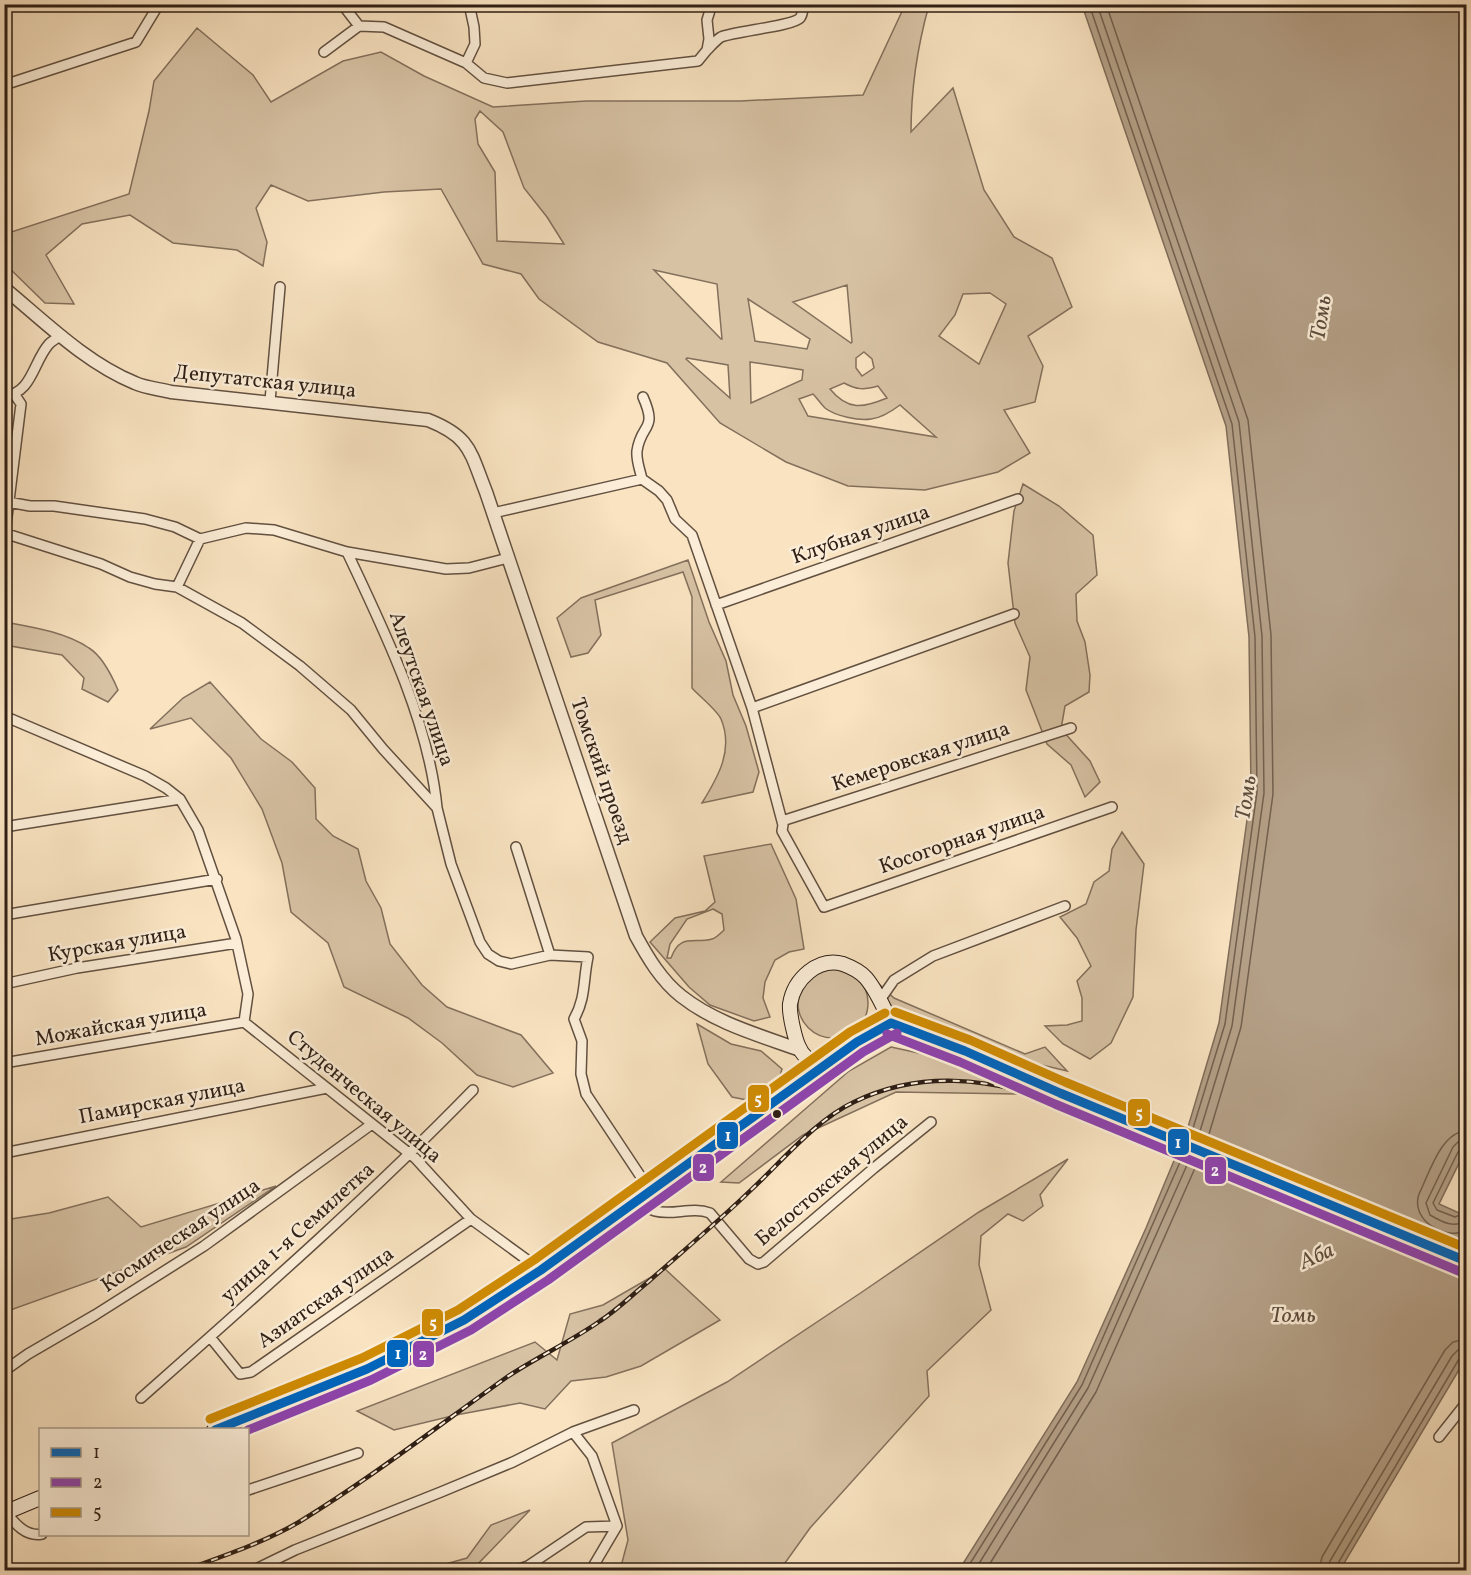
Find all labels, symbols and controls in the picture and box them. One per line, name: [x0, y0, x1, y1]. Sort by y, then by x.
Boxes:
water label: Томь: [1303, 293, 1341, 343]
street label: Депутатская улица: [172, 358, 358, 406]
street label: Клубная улица: [788, 498, 934, 572]
street label: Алеутская улица: [381, 608, 461, 770]
street label: Томский проезд: [562, 694, 640, 848]
street label: Кемеровская улица: [828, 715, 1014, 799]
water label: Томь: [1228, 773, 1266, 823]
street label: Косогорная улица: [875, 798, 1049, 882]
street label: Курская улица: [45, 918, 189, 970]
street label: Можайская улица: [33, 996, 209, 1054]
street label: Студенческая улица: [280, 1024, 448, 1170]
street label: Памирская улица: [76, 1072, 248, 1132]
line badge: 5: [747, 1084, 770, 1113]
text: 5: [754, 1089, 762, 1111]
line badge: 5: [1127, 1098, 1151, 1127]
text: 5: [1135, 1103, 1143, 1125]
street label: Белостокская улица: [749, 1108, 915, 1254]
unlabelled marker: [771, 1108, 783, 1120]
line badge: 1: [716, 1121, 739, 1150]
text: 1: [725, 1126, 731, 1148]
line badge: 1: [1167, 1128, 1190, 1156]
text: 1: [1175, 1133, 1181, 1155]
line badge: 2: [692, 1153, 715, 1182]
street label: улица 1-я Семилетка: [215, 1156, 381, 1310]
line badge: 2: [1204, 1156, 1227, 1185]
text: 2: [699, 1158, 707, 1180]
text: 2: [1211, 1161, 1219, 1183]
street label: Космическая улица: [96, 1172, 266, 1300]
water label: Аба: [1294, 1236, 1339, 1279]
street label: Азиатская улица: [252, 1240, 400, 1356]
water label: Томь: [1271, 1301, 1315, 1332]
line badge: 5: [421, 1308, 444, 1337]
text: 5: [429, 1313, 437, 1335]
line badge: 1: [386, 1339, 409, 1368]
line badge: 2: [412, 1340, 435, 1368]
text: 1: [395, 1344, 401, 1366]
text: 2: [419, 1345, 427, 1367]
legend: [39, 1428, 249, 1536]
text: 1: [93, 1441, 100, 1466]
text: 2: [93, 1471, 103, 1496]
text: 5: [93, 1501, 102, 1526]

